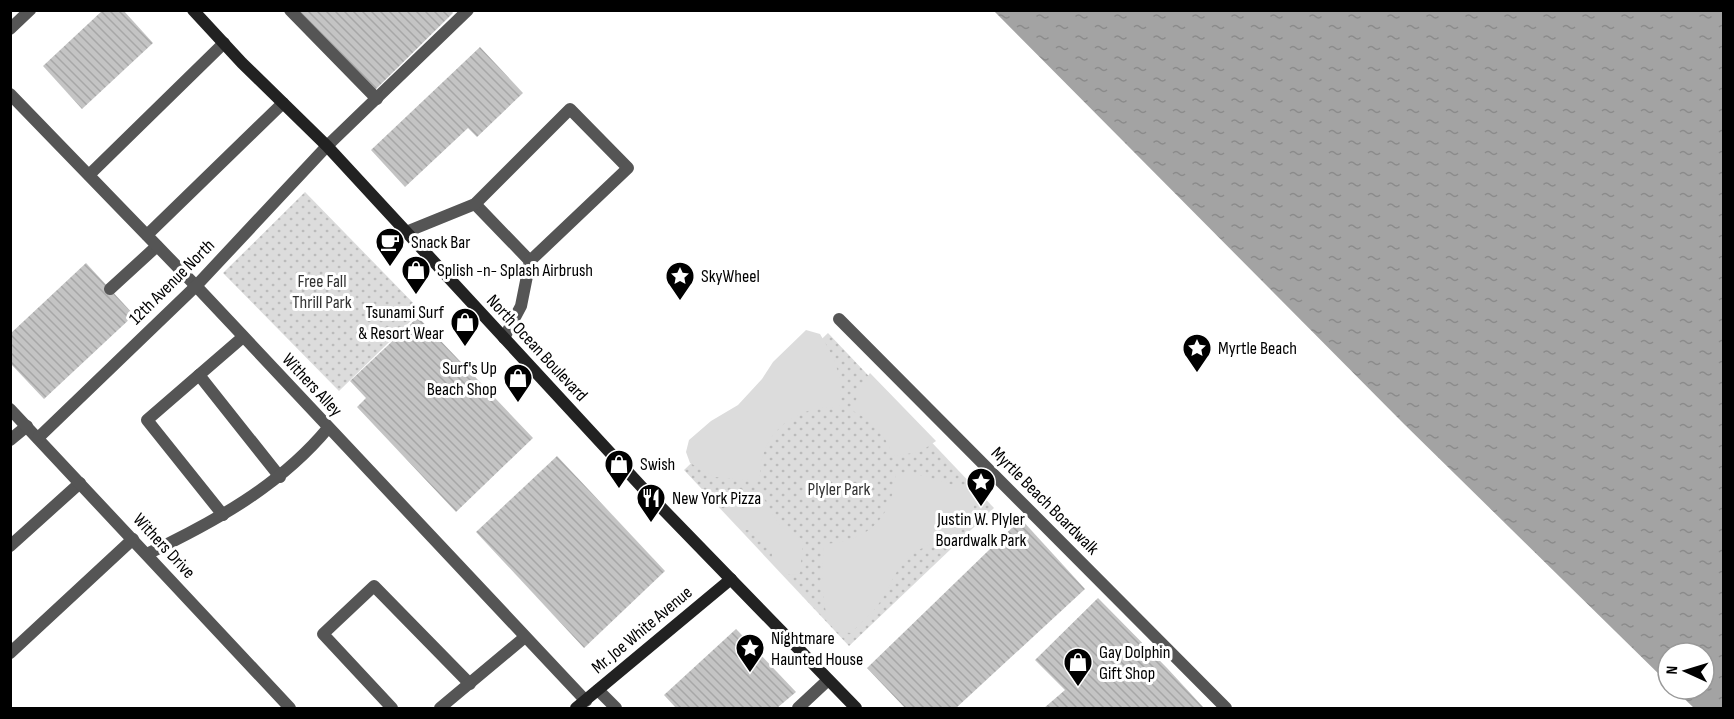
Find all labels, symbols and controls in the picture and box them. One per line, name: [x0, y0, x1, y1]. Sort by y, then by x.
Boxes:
cafe icon: Snack Bar: [374, 226, 406, 268]
place label: Snack Bar: [411, 232, 470, 253]
street label: 12th Avenue North: [125, 235, 219, 329]
shop icon: Splish -n- Splash Airbrush: [400, 254, 432, 296]
place label: Splish -n- Splash Airbrush: [437, 260, 593, 281]
place icon: SkyWheel: [664, 260, 696, 302]
place label: SkyWheel: [701, 266, 760, 287]
park label: Free Fall Thrill Park: [292, 271, 352, 313]
street label: North Ocean Boulevard: [482, 290, 592, 406]
place label: Tsunami Surf & Resort Wear: [358, 302, 445, 344]
shop icon: Tsunami Surf & Resort Wear: [449, 306, 481, 348]
place icon: Myrtle Beach: [1181, 332, 1213, 374]
place label: Myrtle Beach: [1218, 338, 1297, 359]
street label: Withers Alley: [278, 349, 346, 421]
place label: Surf's Up Beach Shop: [427, 358, 497, 400]
shop icon: Surf's Up Beach Shop: [502, 362, 534, 404]
street label: Myrtle Beach Boardwalk: [987, 443, 1103, 559]
shop icon: Swish: [603, 448, 635, 490]
place label: Swish: [640, 454, 675, 475]
place icon: Justin W. Plyler Boardwalk Park: [965, 466, 997, 508]
park label: Plyler Park: [808, 479, 871, 500]
restaurant icon: New York Pizza: [635, 482, 667, 524]
place label: New York Pizza: [672, 488, 761, 509]
street label: Withers Drive: [129, 509, 199, 583]
place label: Justin W. Plyler Boardwalk Park: [936, 509, 1027, 551]
street label: Mr. Joe White Avenue: [588, 582, 696, 678]
place label: Nightmare Haunted House: [771, 628, 863, 670]
place icon: Nightmare Haunted House: [734, 632, 766, 674]
north arrow: [1656, 641, 1716, 701]
place label: Gay Dolphin Gift Shop: [1099, 642, 1170, 684]
shop icon: Gay Dolphin Gift Shop: [1062, 646, 1094, 688]
text: N: [1663, 665, 1682, 675]

